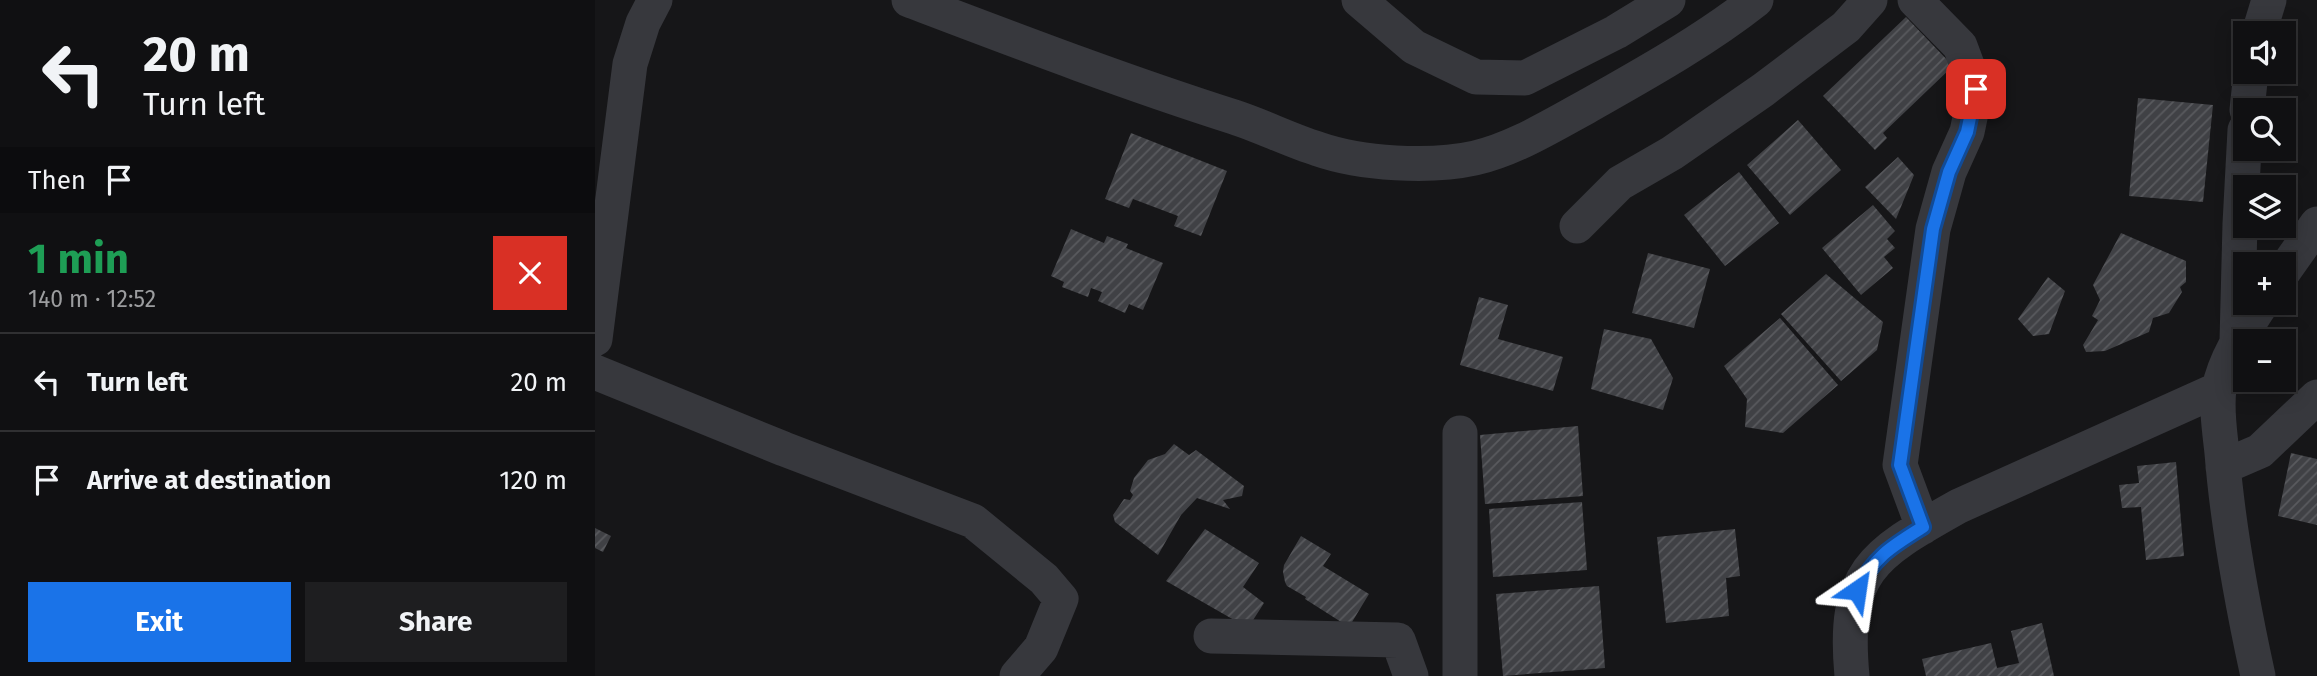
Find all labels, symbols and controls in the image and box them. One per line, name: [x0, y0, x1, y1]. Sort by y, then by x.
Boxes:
map controls: [2233, 21, 2296, 392]
button: sound: [2233, 21, 2296, 84]
text: 20 m: [143, 25, 250, 84]
icon: left: [28, 28, 119, 119]
pin: [1946, 59, 2006, 119]
icon: arrive: [1957, 70, 1995, 108]
text: Turn left: [143, 85, 265, 123]
button: search: [2233, 98, 2296, 161]
icon: arrive: [100, 161, 138, 199]
text: Then: [28, 165, 86, 196]
button: layers: [2233, 175, 2296, 238]
text: 1 min: [28, 234, 129, 284]
button: close: [493, 236, 567, 310]
button: +: [2233, 252, 2296, 315]
text: 140 m · 12:52: [28, 285, 156, 313]
button: −: [2233, 329, 2296, 392]
icon: left: [28, 363, 66, 401]
text: Turn left: [87, 367, 188, 398]
text: 20 m: [510, 367, 567, 398]
icon: arrive: [28, 461, 66, 499]
text: Arrive at destination: [87, 465, 331, 496]
text: 120 m: [499, 465, 567, 496]
position arrow: [1820, 553, 1894, 627]
button: Exit: [28, 582, 291, 662]
button: Share: [305, 582, 567, 662]

